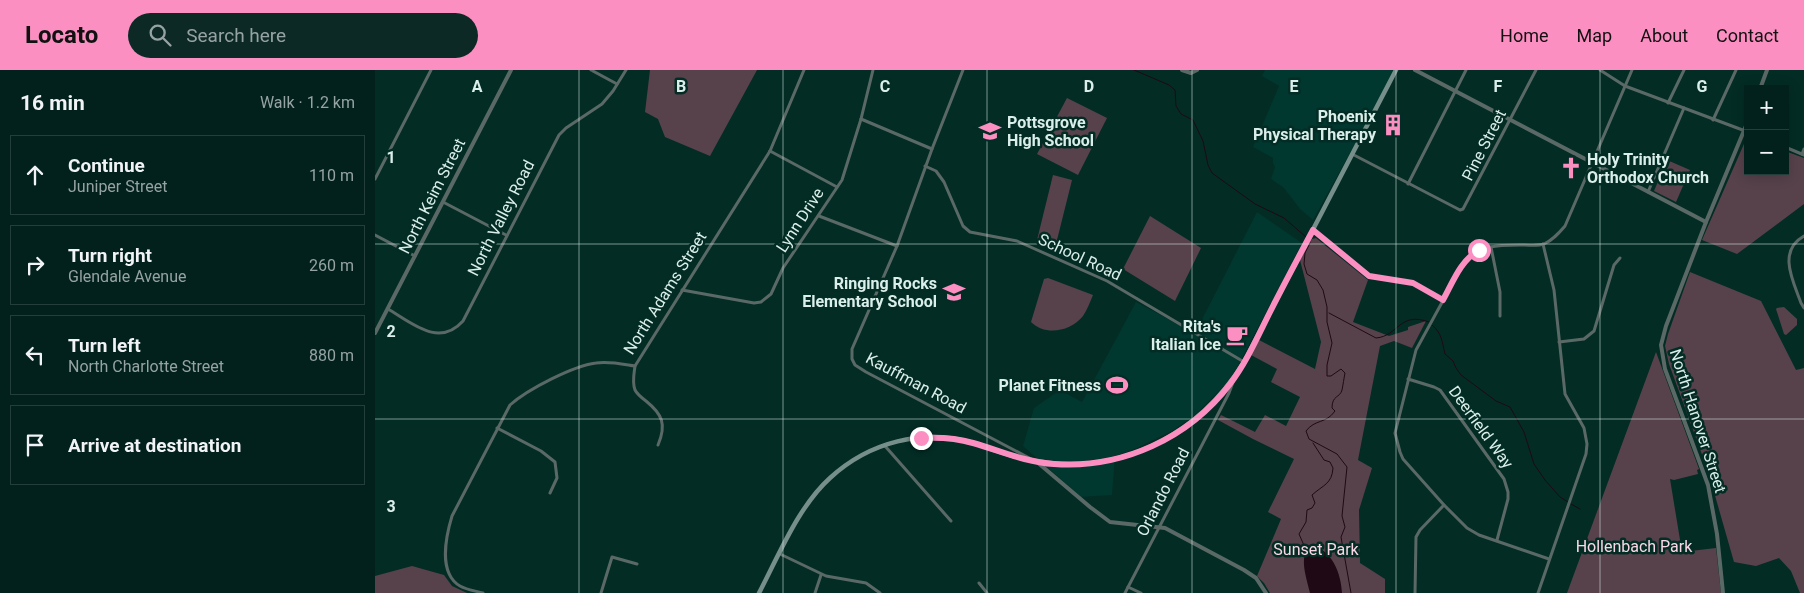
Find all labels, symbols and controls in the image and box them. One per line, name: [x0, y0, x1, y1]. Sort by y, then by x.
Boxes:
search box: [128, 13, 478, 58]
text: Locato: [25, 21, 98, 49]
icon: search: [146, 21, 174, 49]
text: Search here: [186, 24, 286, 47]
text: Home: [1500, 25, 1549, 46]
text: Map: [1577, 25, 1612, 46]
text: About: [1640, 25, 1688, 46]
text: Contact: [1716, 25, 1779, 46]
text: A: [472, 77, 483, 96]
text: B: [676, 77, 686, 96]
text: C: [880, 77, 890, 96]
text: D: [1084, 77, 1094, 96]
text: E: [1290, 77, 1299, 96]
text: F: [1494, 77, 1503, 96]
text: G: [1697, 77, 1708, 96]
map controls: [1744, 85, 1789, 175]
button: +: [1744, 85, 1789, 130]
text: 16 min: [20, 91, 85, 115]
text: Walk · 1.2 km: [260, 93, 355, 112]
street label: Pine Street: [1458, 106, 1510, 184]
place label: Phoenix Physical Therapy: [1253, 107, 1377, 144]
building icon: Phoenix Physical Therapy: [1380, 112, 1406, 138]
place label: Pottsgrove High School: [1007, 113, 1094, 150]
school or university icon: Pottsgrove High School: [977, 118, 1003, 144]
button: −: [1744, 130, 1789, 175]
street label: North Keim Street: [395, 135, 469, 257]
text: 1: [386, 148, 396, 167]
place label: Holy Trinity Orthodox Church: [1587, 150, 1709, 187]
text: Continue: [68, 154, 145, 177]
church icon: Holy Trinity Orthodox Church: [1558, 155, 1584, 181]
street label: North Valley Road: [464, 157, 538, 279]
icon: ahead: [21, 161, 49, 189]
text: 110 m: [309, 166, 354, 185]
text: Juniper Street: [68, 177, 167, 196]
street label: Lynn Drive: [772, 184, 828, 256]
street label: North Adams Street: [620, 228, 710, 358]
street label: School Road: [1035, 229, 1125, 285]
route start: [1468, 239, 1491, 262]
text: Turn right: [68, 244, 152, 267]
icon: right: [21, 251, 49, 279]
text: 260 m: [309, 256, 354, 275]
text: Glendale Avenue: [68, 267, 187, 286]
place label: Ringing Rocks Elementary School: [802, 274, 937, 311]
school or university icon: Ringing Rocks Elementary School: [941, 279, 967, 305]
place label: Rita's Italian Ice: [1151, 317, 1221, 354]
text: 2: [386, 322, 396, 341]
cafe icon: Rita's Italian Ice: [1224, 322, 1250, 348]
text: Turn left: [68, 334, 141, 357]
icon: left: [21, 341, 49, 369]
text: 880 m: [309, 346, 354, 365]
street label: North Hanover Street: [1666, 347, 1730, 495]
street label: Kauffman Road: [863, 349, 969, 417]
text: North Charlotte Street: [68, 357, 224, 376]
sports icon: Planet Fitness: [1104, 372, 1130, 398]
place label: Planet Fitness: [998, 376, 1101, 395]
street label: Deerfield Way: [1445, 382, 1518, 472]
route end: [910, 427, 933, 450]
icon: arrive: [21, 431, 49, 459]
text: Arrive at destination: [68, 434, 241, 457]
street label: Orlando Road: [1133, 445, 1193, 539]
text: 3: [386, 497, 396, 516]
park label: Hollenbach Park: [1576, 537, 1693, 556]
park label: Sunset Park: [1273, 540, 1360, 559]

